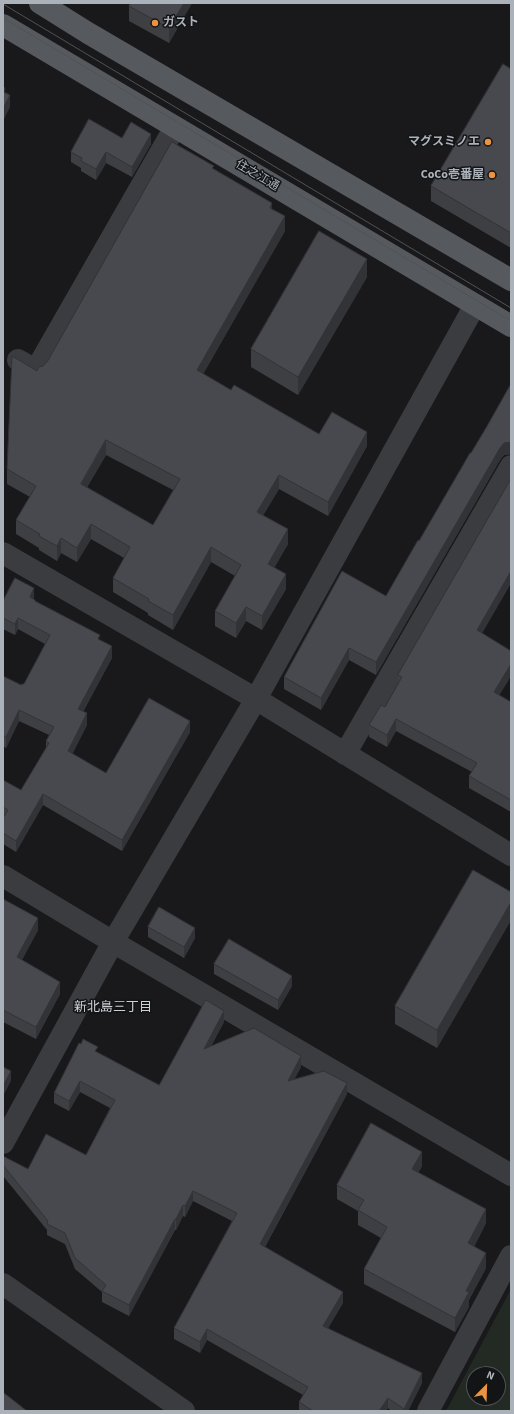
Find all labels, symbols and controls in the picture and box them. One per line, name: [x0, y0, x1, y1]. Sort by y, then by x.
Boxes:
place label: ガスト: [163, 16, 199, 30]
marker: ガスト: [150, 18, 160, 28]
place label: マグスミノエ: [408, 135, 480, 149]
marker: マグスミノエ: [483, 137, 493, 147]
street label: 住之江通: [233, 157, 281, 195]
place label: CoCo壱番屋: [421, 168, 484, 182]
marker: CoCo壱番屋: [487, 170, 497, 180]
district label: 新北島三丁目: [74, 1000, 152, 1016]
north arrow: [466, 1366, 506, 1406]
text: N: [484, 1367, 497, 1384]

